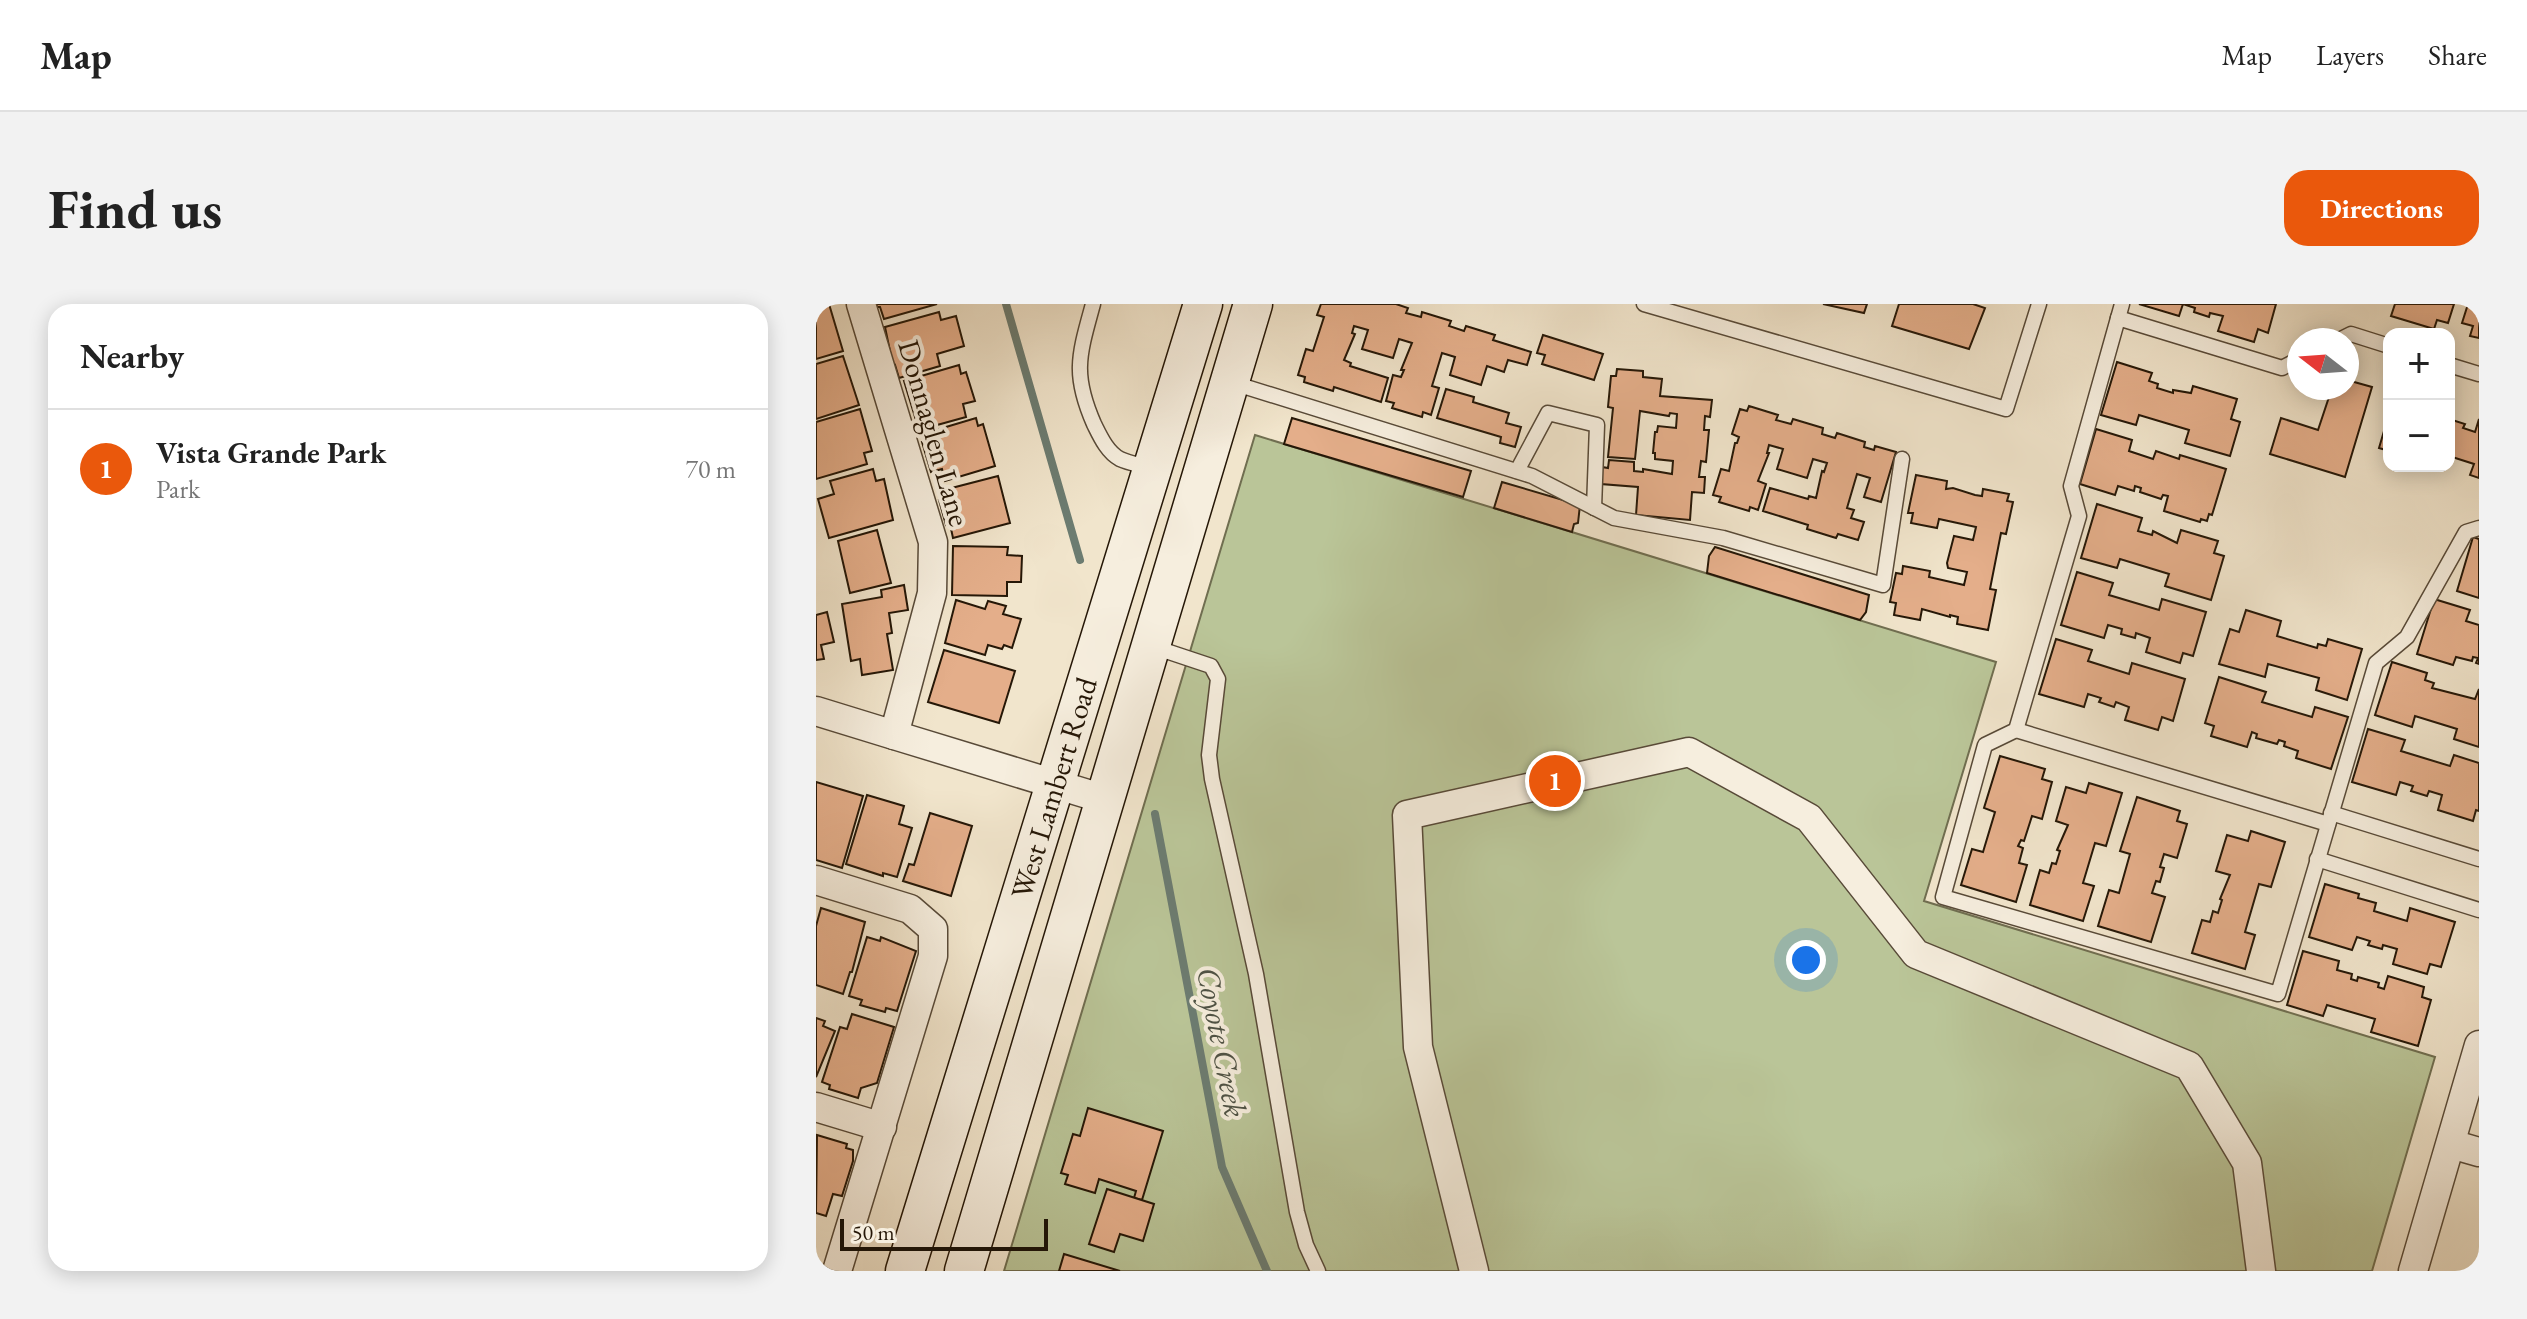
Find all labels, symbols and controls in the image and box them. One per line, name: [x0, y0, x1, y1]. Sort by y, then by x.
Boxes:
text: Map: [40, 31, 112, 80]
text: Map: [2222, 37, 2272, 73]
text: Layers: [2316, 37, 2384, 73]
text: Share: [2428, 37, 2487, 73]
button: Directions: [2284, 170, 2479, 246]
text: Find us: [48, 172, 222, 245]
north arrow: [2287, 328, 2359, 400]
map controls: [2383, 328, 2455, 472]
button: +: [2383, 328, 2455, 400]
text: Nearby: [80, 334, 184, 378]
street label: Donnaglen Lane: [889, 335, 980, 530]
button: −: [2383, 400, 2455, 472]
text: Vista Grande Park: [156, 433, 386, 472]
text: 1: [99, 452, 113, 486]
text: 70 m: [686, 452, 736, 486]
text: Park: [156, 472, 200, 506]
street label: West Lambert Road: [1001, 672, 1106, 903]
pin: 1: [1529, 751, 1581, 811]
your location: [1786, 940, 1826, 980]
water label: Coyote Creek: [1187, 963, 1257, 1121]
scale bar: [840, 1215, 1048, 1251]
text: 50 m: [852, 1218, 895, 1247]

